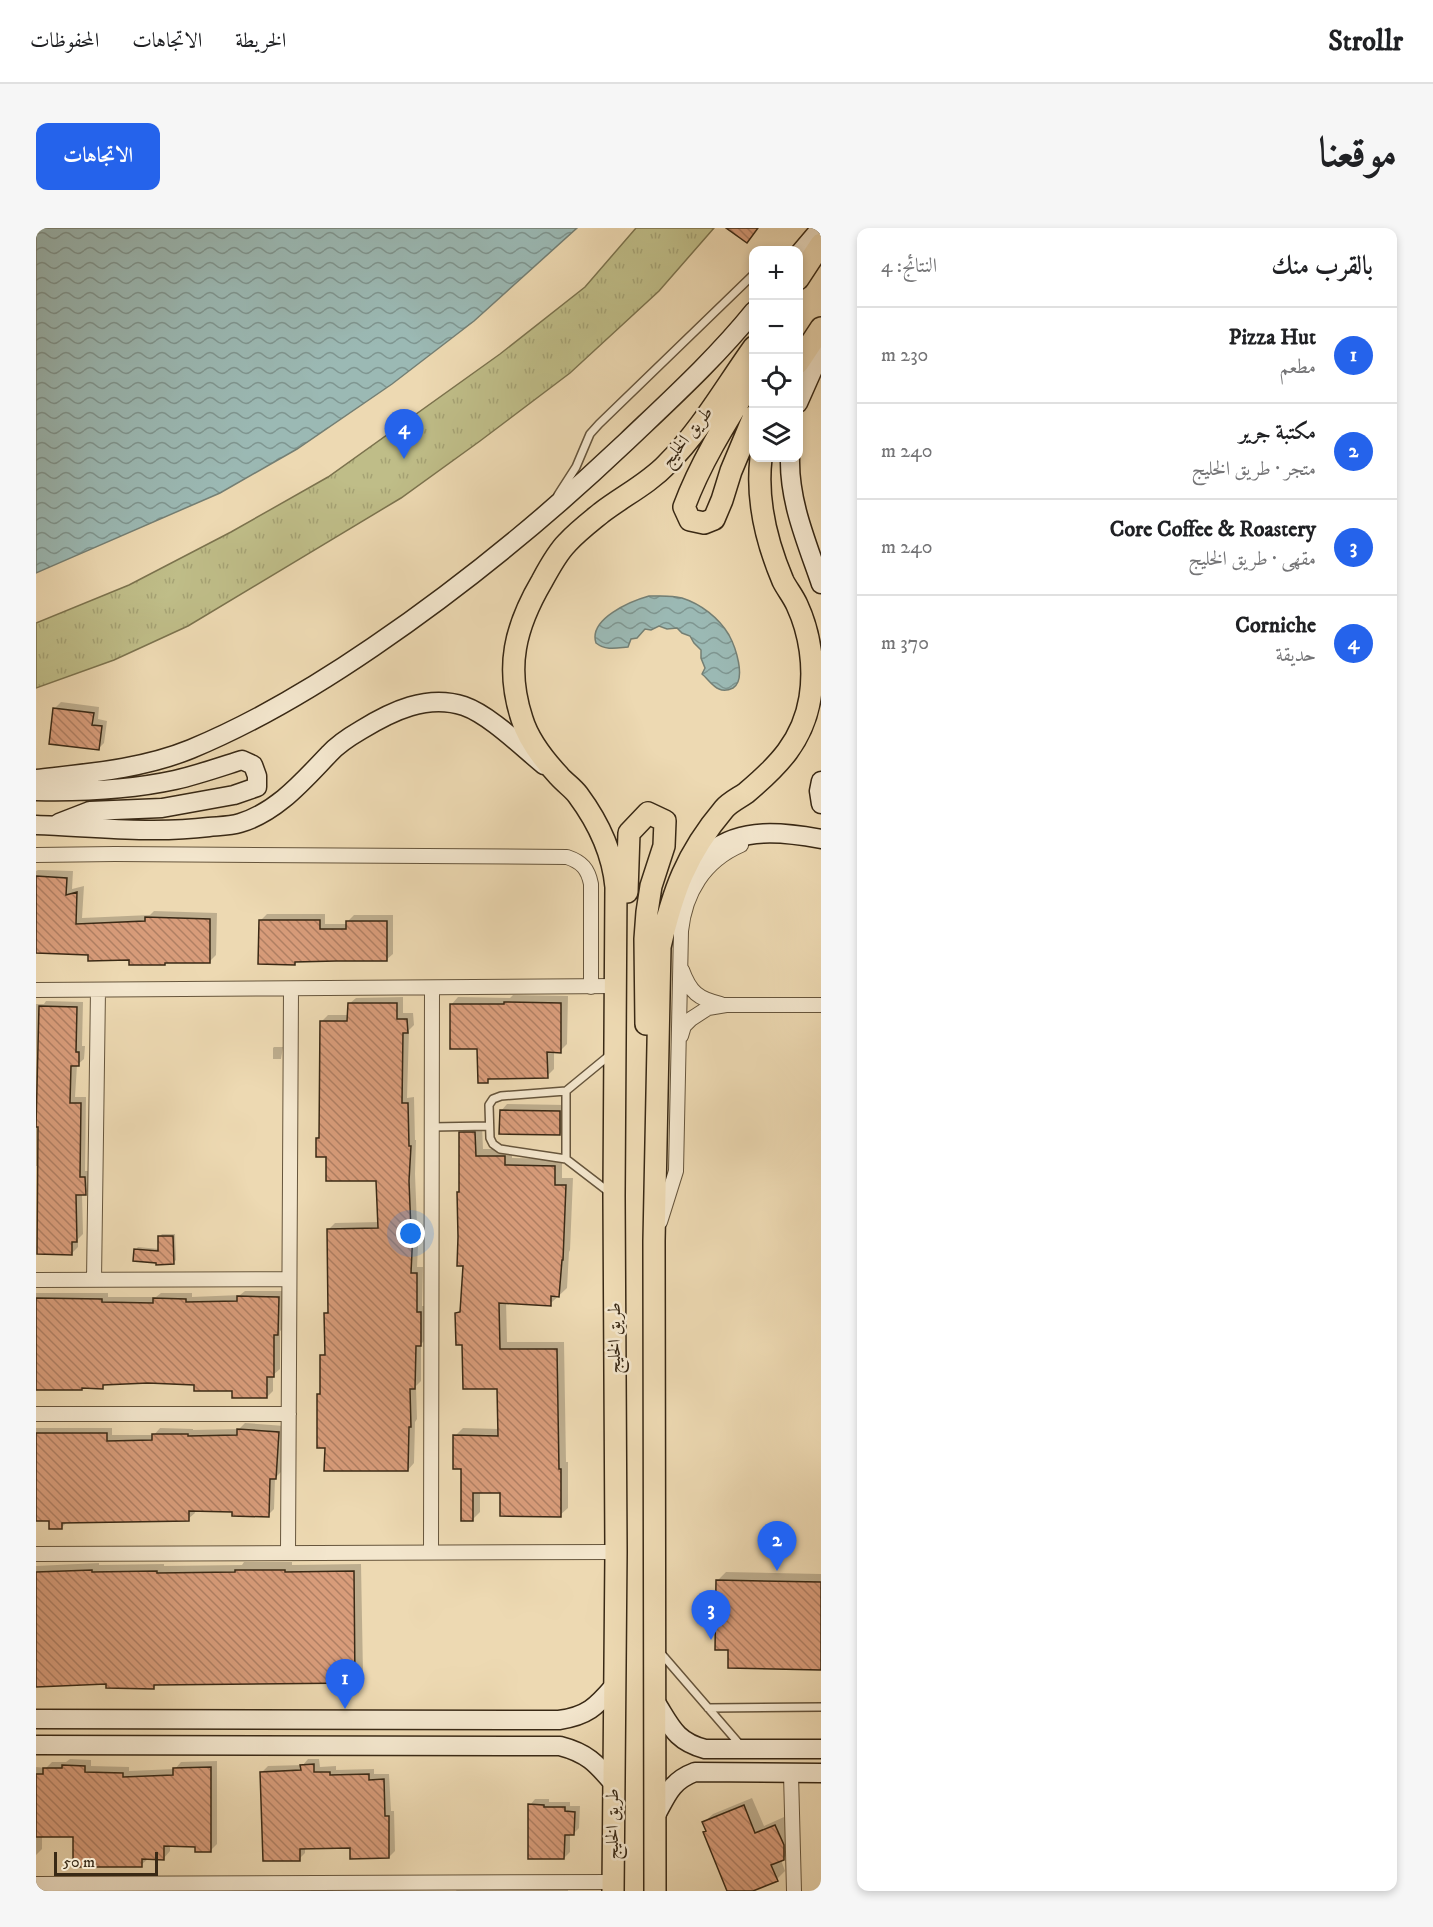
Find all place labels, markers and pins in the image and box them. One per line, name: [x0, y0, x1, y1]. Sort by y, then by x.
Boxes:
pin: 4: [384, 410, 424, 459]
pin: 2: [758, 1522, 796, 1571]
pin: 3: [692, 1590, 730, 1640]
pin: 1: [326, 1660, 364, 1709]

